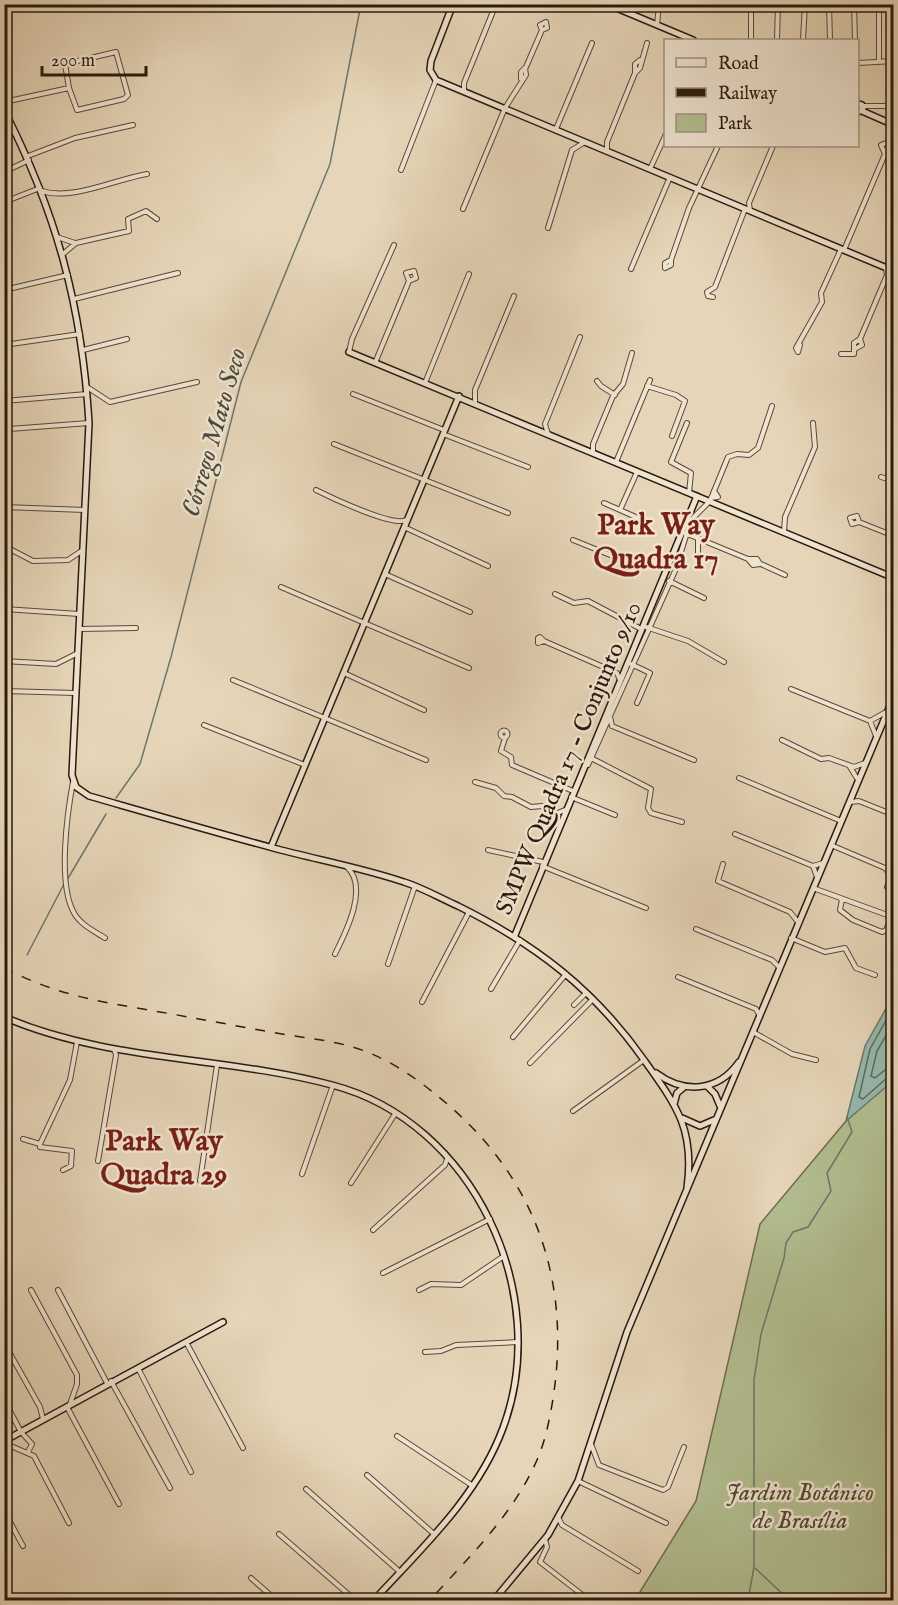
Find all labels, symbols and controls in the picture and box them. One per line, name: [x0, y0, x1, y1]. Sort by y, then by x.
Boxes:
scale bar: [42, 39, 146, 77]
legend: [664, 39, 859, 147]
text: 200 m: [51, 50, 95, 73]
text: Road: [718, 53, 759, 76]
text: Railway: [718, 83, 777, 106]
text: Park: [718, 113, 753, 136]
water label: Córrego Mato Seco: [175, 344, 255, 521]
district label: Park Way Quadra 17: [594, 507, 718, 579]
street label: SMPW Quadra 17 - Conjunto 9/10: [489, 597, 650, 920]
district label: Park Way Quadra 29: [101, 1123, 227, 1195]
park label: Jardim Botânico de Brasília: [726, 1478, 874, 1537]

